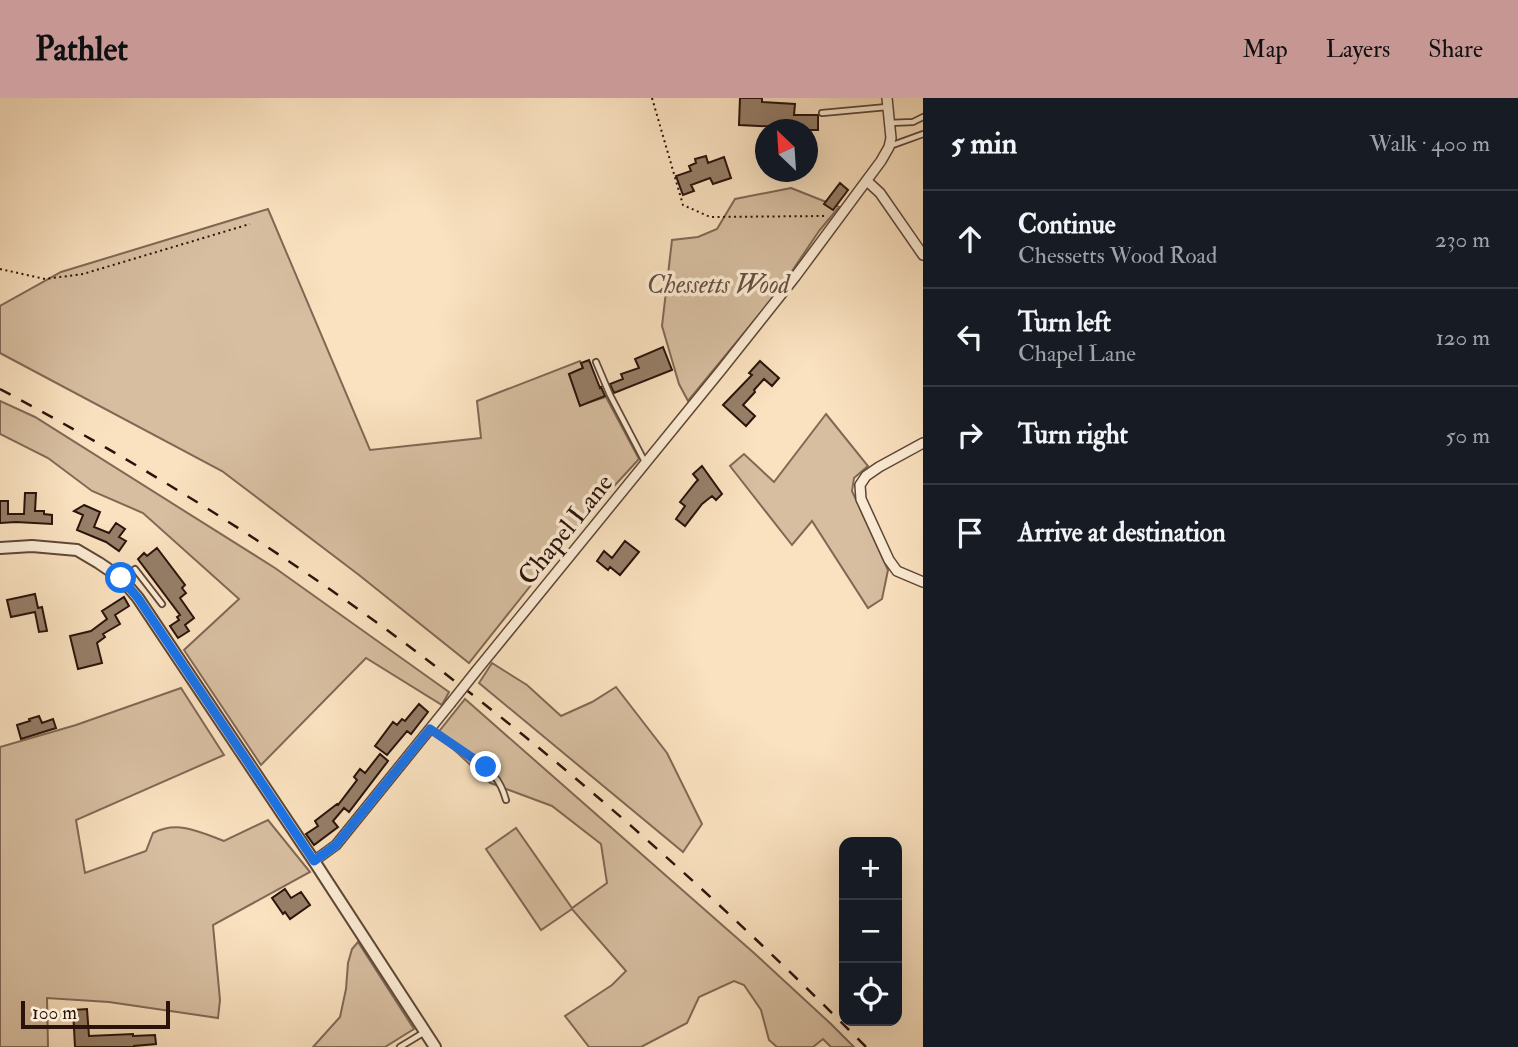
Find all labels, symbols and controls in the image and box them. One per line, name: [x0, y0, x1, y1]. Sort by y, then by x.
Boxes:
text: Pathlet: [35, 29, 128, 70]
text: Map: [1243, 34, 1288, 65]
text: Layers: [1326, 34, 1390, 65]
text: Share: [1428, 34, 1483, 65]
north arrow: [755, 119, 818, 182]
text: 5 min: [951, 125, 1017, 162]
text: Walk · 400 m: [1369, 129, 1490, 158]
text: Continue: [1018, 209, 1116, 241]
icon: ahead: [951, 220, 989, 258]
text: 230 m: [1435, 225, 1490, 254]
text: Chessetts Wood Road: [1018, 241, 1217, 270]
park label: Chessetts Wood: [647, 269, 791, 301]
text: Turn left: [1018, 307, 1111, 339]
icon: left: [951, 318, 989, 356]
text: 120 m: [1436, 323, 1490, 352]
text: Chapel Lane: [1018, 339, 1136, 368]
icon: right: [951, 416, 989, 454]
text: Turn right: [1018, 419, 1128, 451]
text: 50 m: [1446, 421, 1490, 450]
street label: Chapel Lane: [511, 468, 621, 592]
icon: arrive: [951, 514, 989, 552]
text: Arrive at destination: [1018, 517, 1226, 549]
route start: [105, 562, 136, 593]
route end: [470, 751, 501, 782]
map controls: [839, 837, 902, 1026]
button: +: [839, 837, 902, 900]
button: −: [839, 900, 902, 963]
button: locate: [839, 963, 902, 1026]
scale bar: [21, 998, 170, 1030]
text: 100 m: [32, 1001, 77, 1025]

